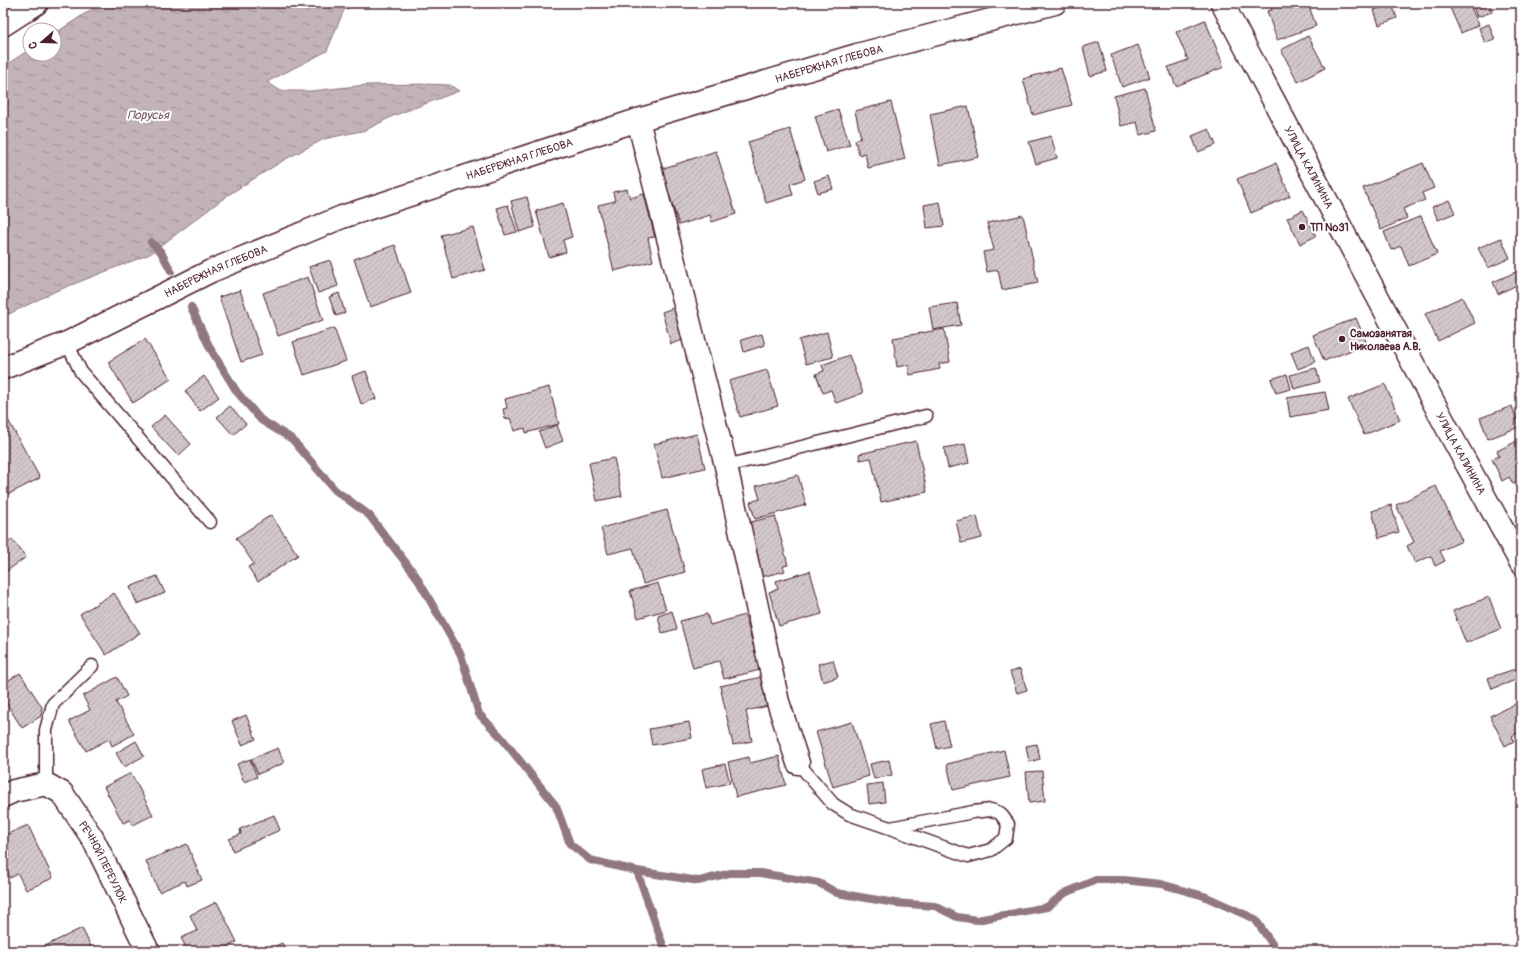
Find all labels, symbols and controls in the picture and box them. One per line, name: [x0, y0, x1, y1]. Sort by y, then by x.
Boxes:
north arrow: [22, 22, 62, 62]
text: С: [26, 40, 40, 51]
street label: НАБЕРЕЖНАЯ ГЛЕБОВА: [773, 42, 884, 85]
water label: Порусья: [127, 108, 170, 123]
street label: УЛИЦА КАЛИНИНА: [1282, 124, 1336, 211]
street label: НАБЕРЕЖНАЯ ГЛЕБОВА: [464, 135, 574, 182]
place label: ТП №31: [1309, 221, 1349, 234]
marker: ТП №31: [1297, 222, 1307, 232]
street label: НАБЕРЕЖНАЯ ГЛЕБОВА: [162, 242, 269, 300]
place label: Самозанятая Николаева А.В.: [1350, 327, 1421, 353]
marker: Самозанятая Николаева А.В.: [1337, 334, 1347, 344]
street label: УЛИЦА КАЛИНИНА: [1434, 410, 1489, 497]
street label: РЕЧНОЙ ПЕРЕУЛОК: [76, 819, 130, 905]

